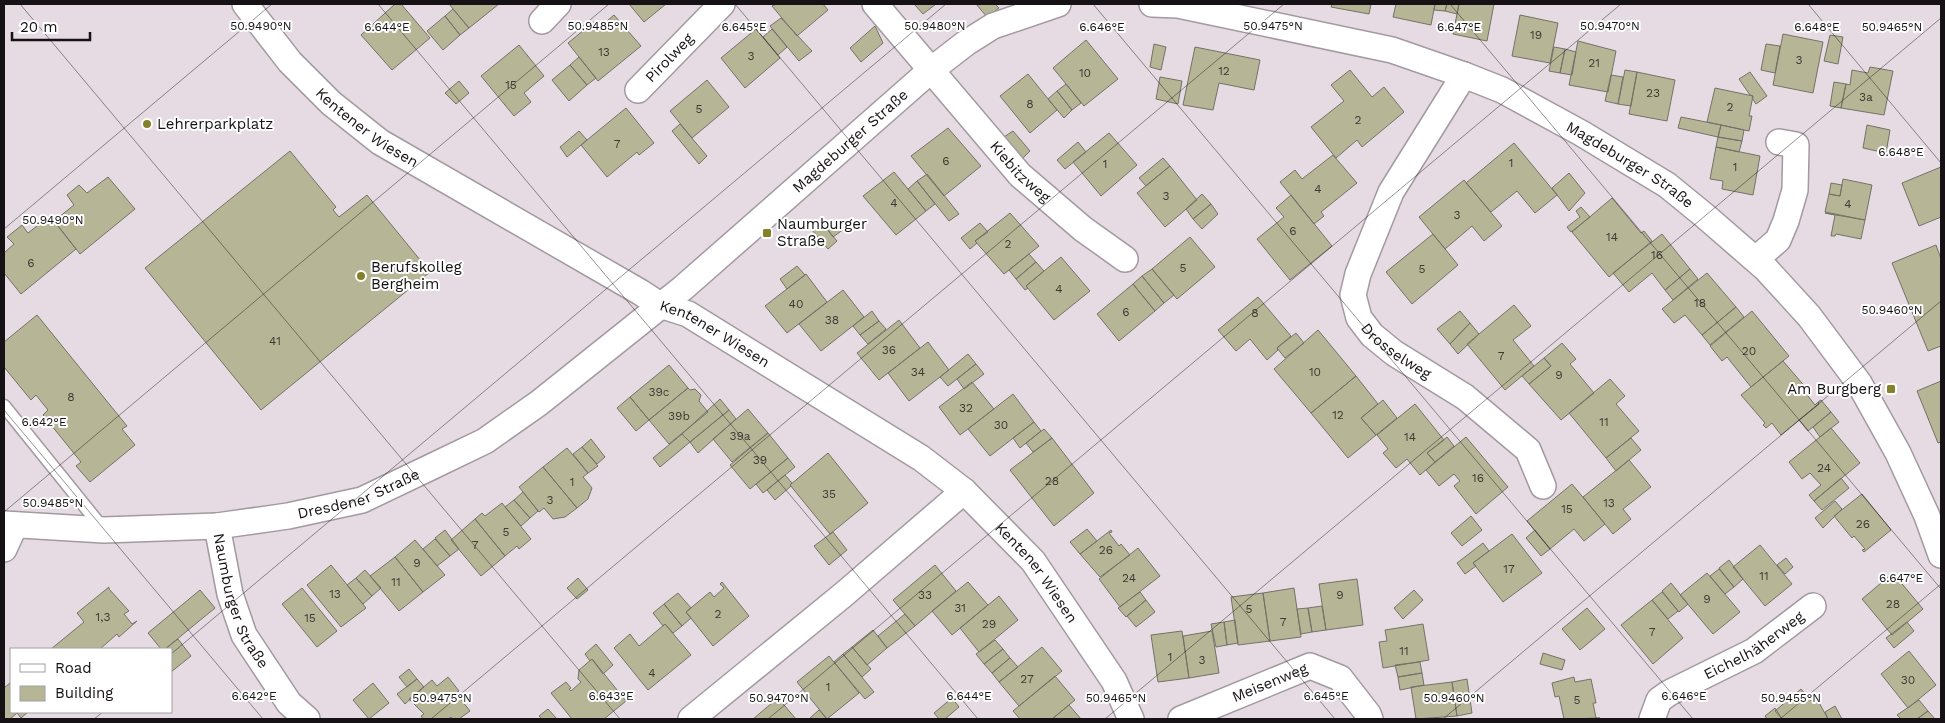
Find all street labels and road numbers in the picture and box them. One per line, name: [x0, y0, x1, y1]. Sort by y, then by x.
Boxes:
street label: Pirolweg: [642, 30, 697, 86]
street label: Kentener Wiesen: [312, 84, 421, 171]
street label: Magdeburger Straße: [789, 86, 912, 196]
street label: Magdeburger Straße: [1563, 118, 1697, 212]
street label: Kiebitzweg: [986, 137, 1054, 206]
street label: Kentener Wiesen: [657, 297, 773, 371]
street label: Drosselweg: [1357, 319, 1435, 383]
street label: Dresdener Straße: [296, 465, 422, 523]
street label: Kentener Wiesen: [991, 519, 1081, 626]
street label: Naumburger Straße: [210, 532, 273, 672]
street label: Eichelhäherweg: [1701, 607, 1808, 683]
street label: Meisenweg: [1229, 659, 1310, 706]

